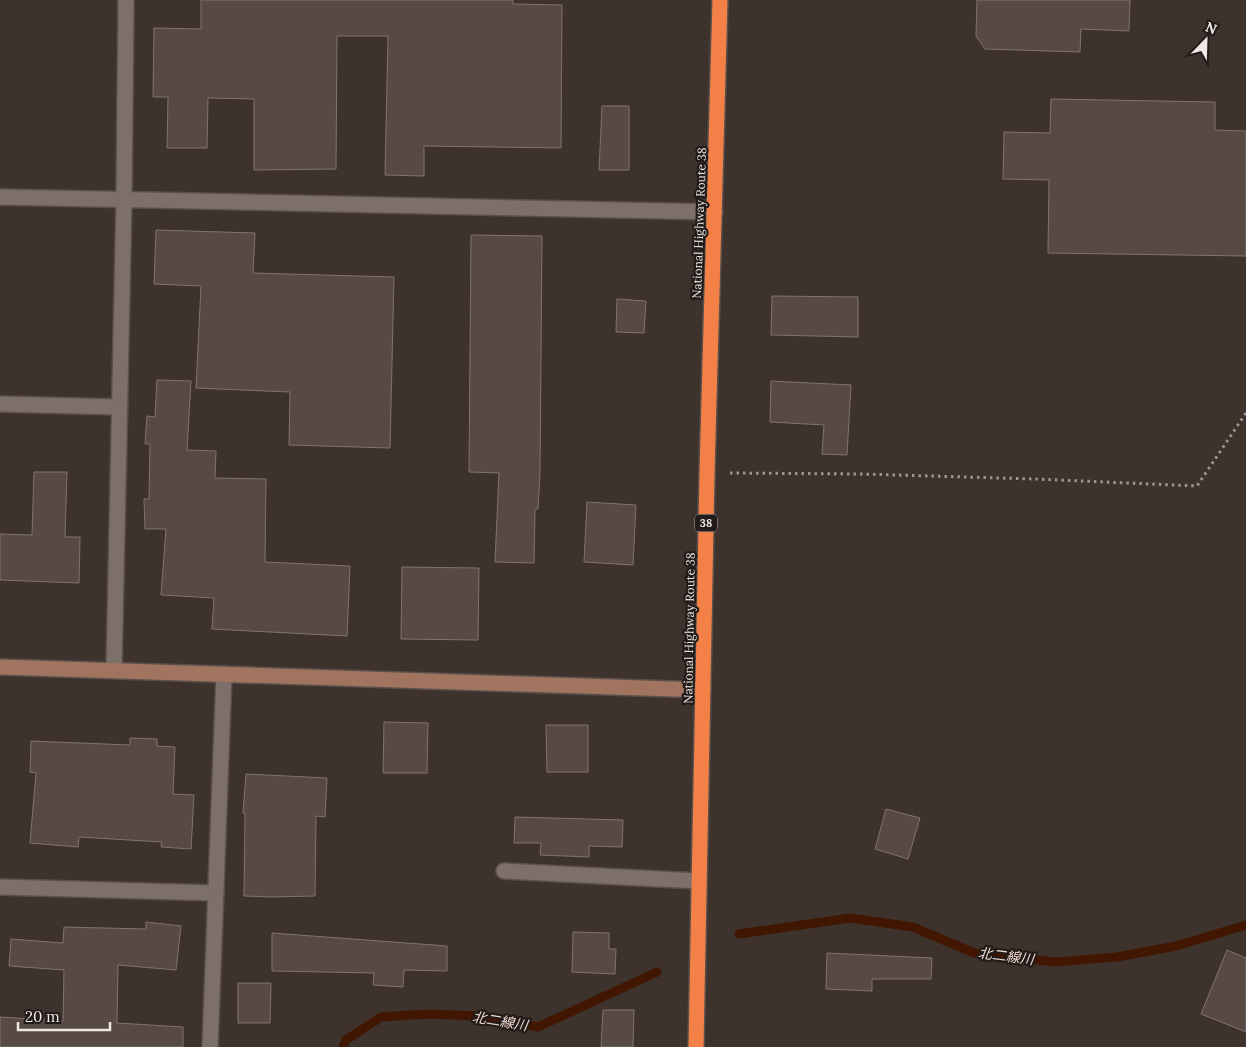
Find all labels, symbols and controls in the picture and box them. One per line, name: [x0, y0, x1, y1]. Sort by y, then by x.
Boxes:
north arrow: [1181, 15, 1231, 65]
text: N: [1203, 18, 1220, 39]
street label: National Highway Route 38: [689, 147, 709, 299]
road number: 38: [695, 514, 717, 532]
street label: National Highway Route 38: [680, 552, 698, 704]
water label: 北二線川: [977, 944, 1037, 969]
scale bar: [18, 1000, 110, 1032]
text: 20 m: [25, 1007, 60, 1026]
water label: 北二線川: [471, 1008, 531, 1035]

